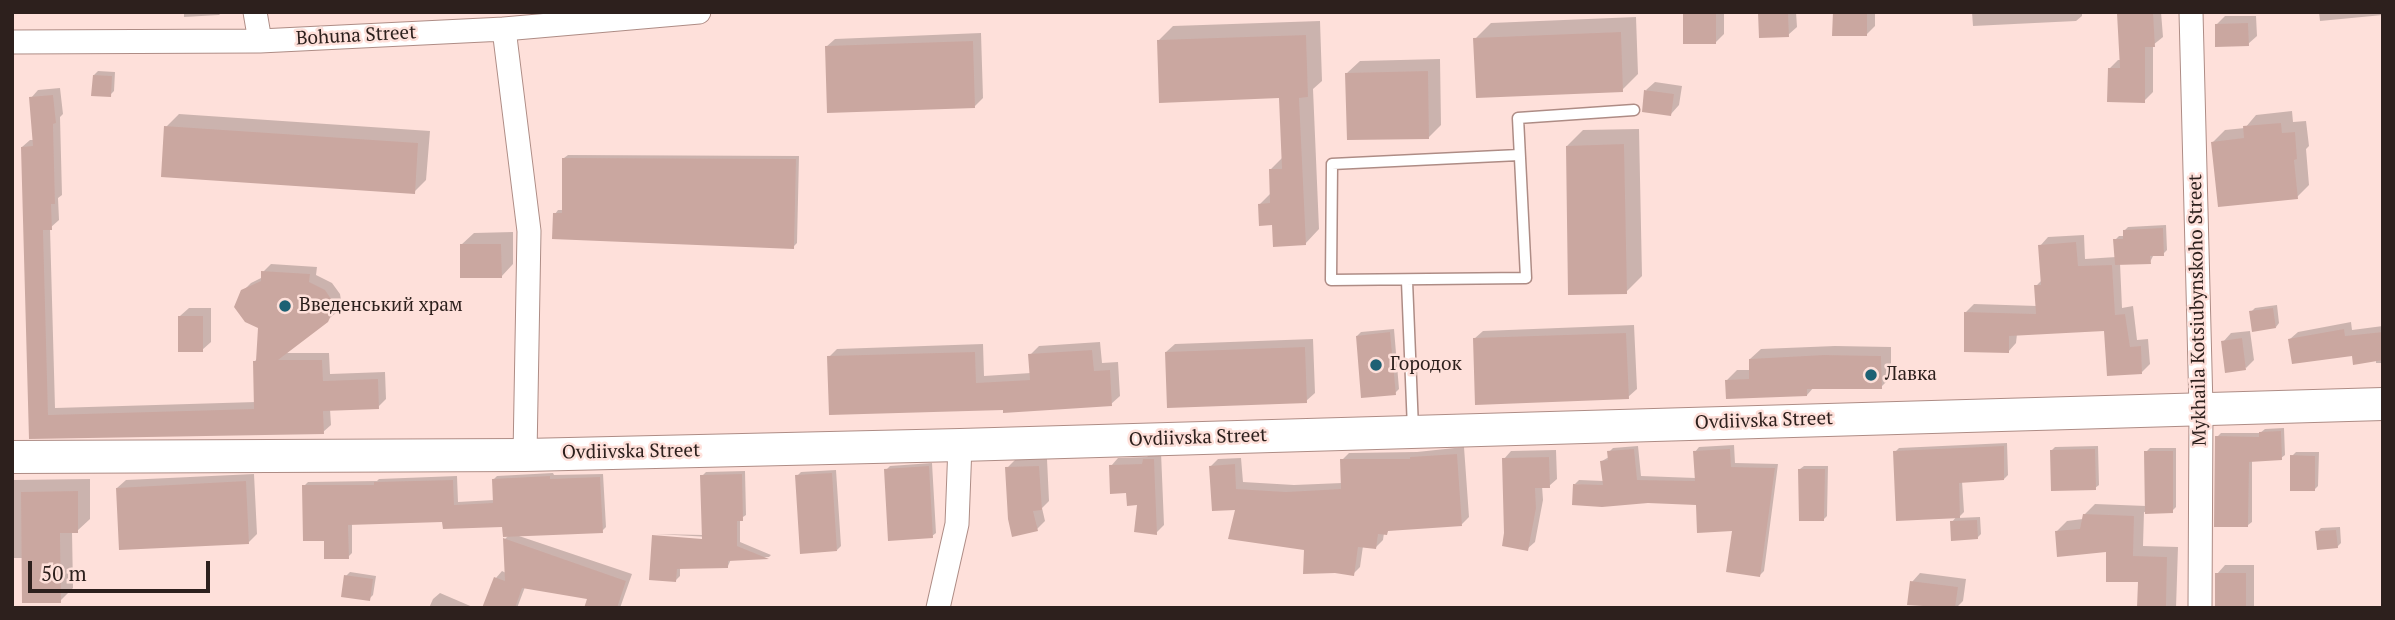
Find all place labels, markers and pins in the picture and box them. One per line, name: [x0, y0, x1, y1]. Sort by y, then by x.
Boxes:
place label: Введенський храм: [299, 295, 463, 317]
marker: Введенський храм: [277, 298, 293, 314]
place label: Городок: [1390, 354, 1462, 376]
marker: Городок: [1368, 357, 1384, 373]
place label: Лавка: [1885, 364, 1937, 386]
marker: Лавка: [1863, 367, 1879, 383]

